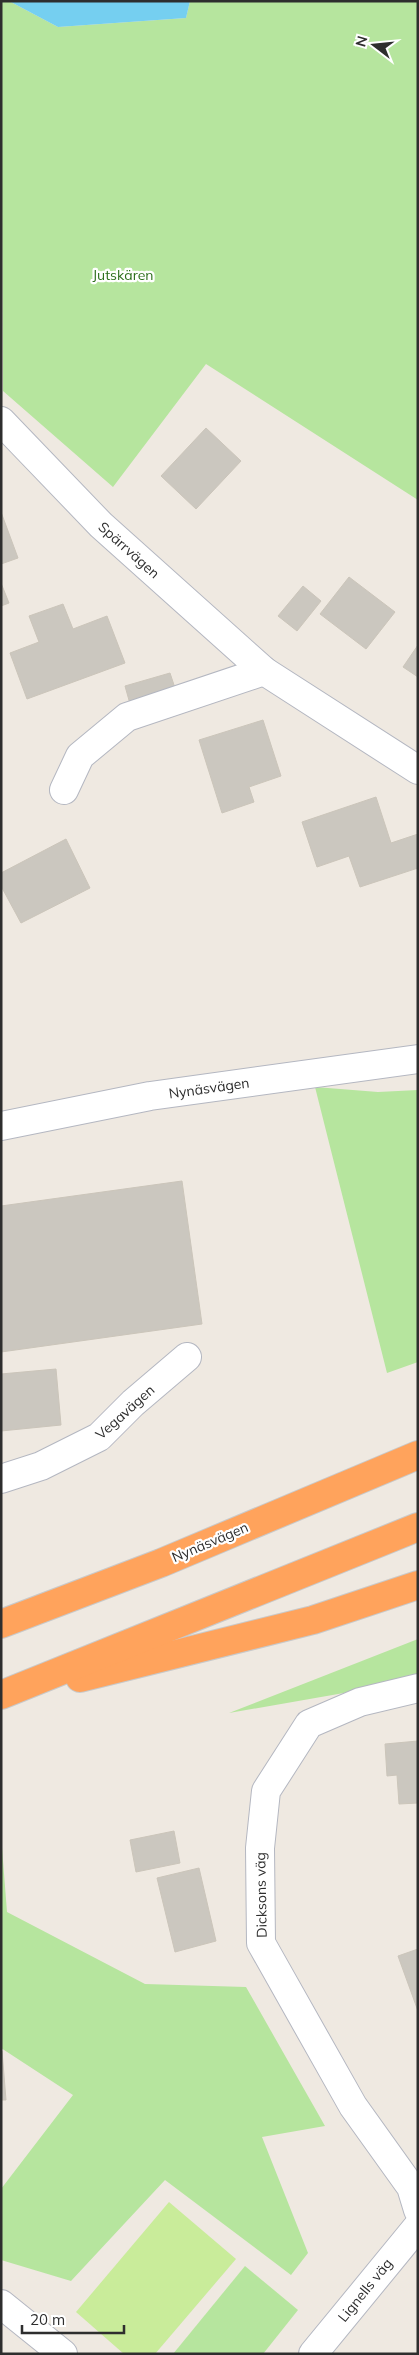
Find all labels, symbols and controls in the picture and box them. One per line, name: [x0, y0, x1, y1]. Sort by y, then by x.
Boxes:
north arrow: [349, 20, 399, 70]
text: N: [351, 34, 372, 49]
park label: Jutskären: [93, 266, 153, 284]
street label: Spärrvägen: [95, 518, 163, 582]
street label: Nynäsvägen: [167, 1073, 251, 1103]
street label: Vegavägen: [92, 1381, 158, 1443]
street label: Nynäsvägen: [169, 1518, 251, 1566]
street label: Dicksons väg: [251, 1852, 271, 1938]
street label: Lignells väg: [334, 2255, 396, 2325]
scale bar: [22, 2302, 125, 2334]
text: 20 m: [30, 2310, 65, 2329]

